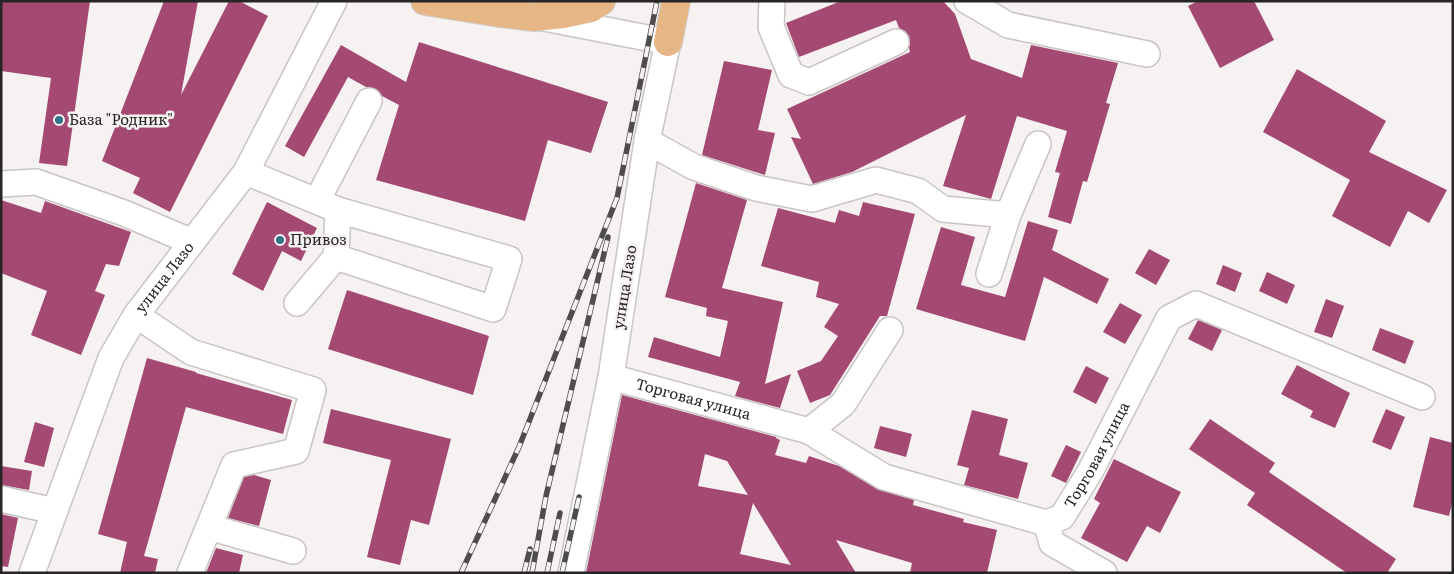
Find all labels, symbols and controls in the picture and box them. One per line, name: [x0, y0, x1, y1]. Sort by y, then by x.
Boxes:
place label: База "Родник": [69, 107, 173, 130]
marker: База "Родник": [53, 114, 65, 126]
place label: Привоз: [290, 227, 347, 250]
marker: Привоз: [274, 234, 286, 246]
street label: улица Лазо: [129, 236, 199, 317]
street label: улица Лазо: [606, 243, 642, 330]
street label: Торговая улица: [633, 371, 755, 425]
street label: Торговая улица: [1057, 396, 1135, 512]

